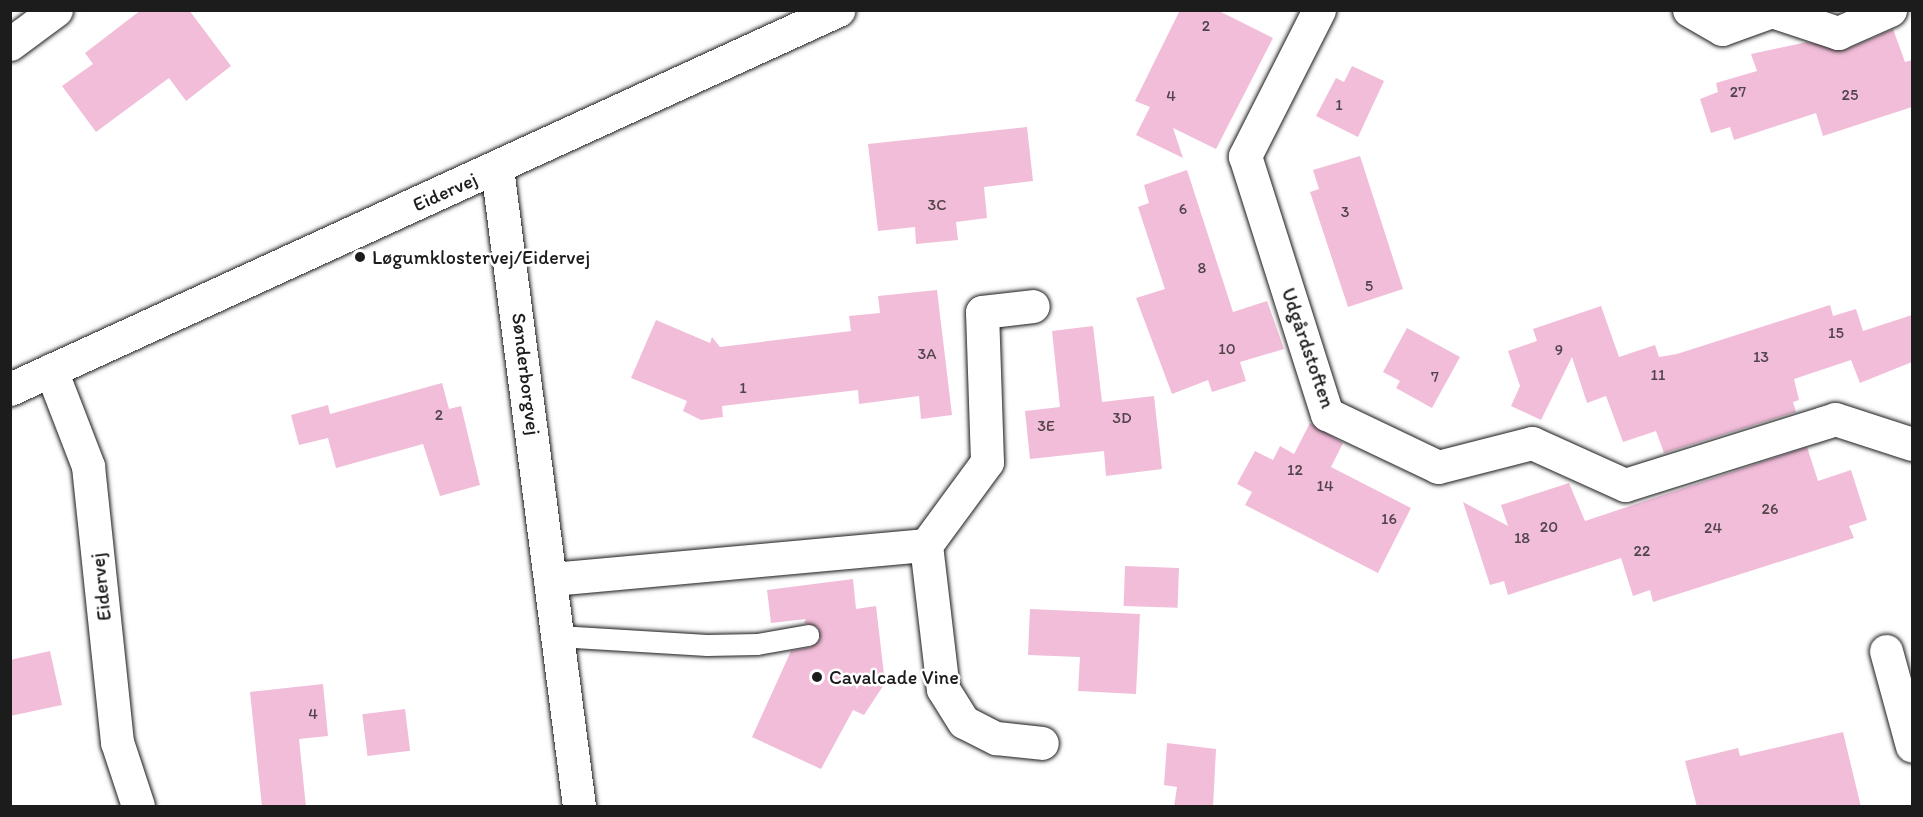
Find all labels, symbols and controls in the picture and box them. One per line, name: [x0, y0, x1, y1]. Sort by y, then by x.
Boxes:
house number: 2: [1202, 16, 1210, 36]
house number: 27: [1730, 82, 1746, 102]
house number: 25: [1842, 85, 1858, 105]
house number: 4: [1166, 86, 1176, 106]
house number: 1: [1335, 95, 1343, 115]
street label: Eidervej: [409, 167, 481, 217]
house number: 3C: [927, 195, 947, 215]
house number: 6: [1179, 199, 1187, 219]
house number: 3: [1341, 202, 1349, 222]
place label: Løgumklostervej/Eidervej: [372, 245, 590, 269]
marker: Løgumklostervej/Eidervej: [353, 250, 367, 264]
house number: 8: [1198, 258, 1206, 278]
house number: 5: [1365, 276, 1373, 296]
street label: Udgårdstoften: [1276, 285, 1340, 411]
street label: Sønderborgvej: [507, 311, 545, 437]
house number: 15: [1828, 323, 1844, 343]
house number: 10: [1218, 339, 1236, 359]
house number: 9: [1555, 340, 1563, 360]
house number: 3A: [918, 344, 936, 364]
house number: 13: [1753, 347, 1769, 367]
house number: 11: [1651, 365, 1665, 385]
house number: 7: [1431, 367, 1439, 387]
house number: 1: [739, 378, 747, 398]
house number: 2: [435, 405, 443, 425]
house number: 3D: [1112, 408, 1132, 428]
house number: 3E: [1037, 416, 1055, 436]
house number: 12: [1287, 460, 1303, 480]
house number: 14: [1316, 476, 1334, 496]
house number: 26: [1762, 499, 1778, 519]
house number: 16: [1381, 509, 1397, 529]
house number: 20: [1540, 517, 1558, 537]
house number: 24: [1704, 518, 1722, 538]
house number: 18: [1514, 528, 1530, 548]
house number: 22: [1634, 541, 1650, 561]
street label: Eidervej: [86, 552, 116, 622]
place label: Cavalcade Vine: [829, 665, 959, 689]
marker: Cavalcade Vine: [810, 670, 824, 684]
house number: 4: [308, 704, 318, 724]

